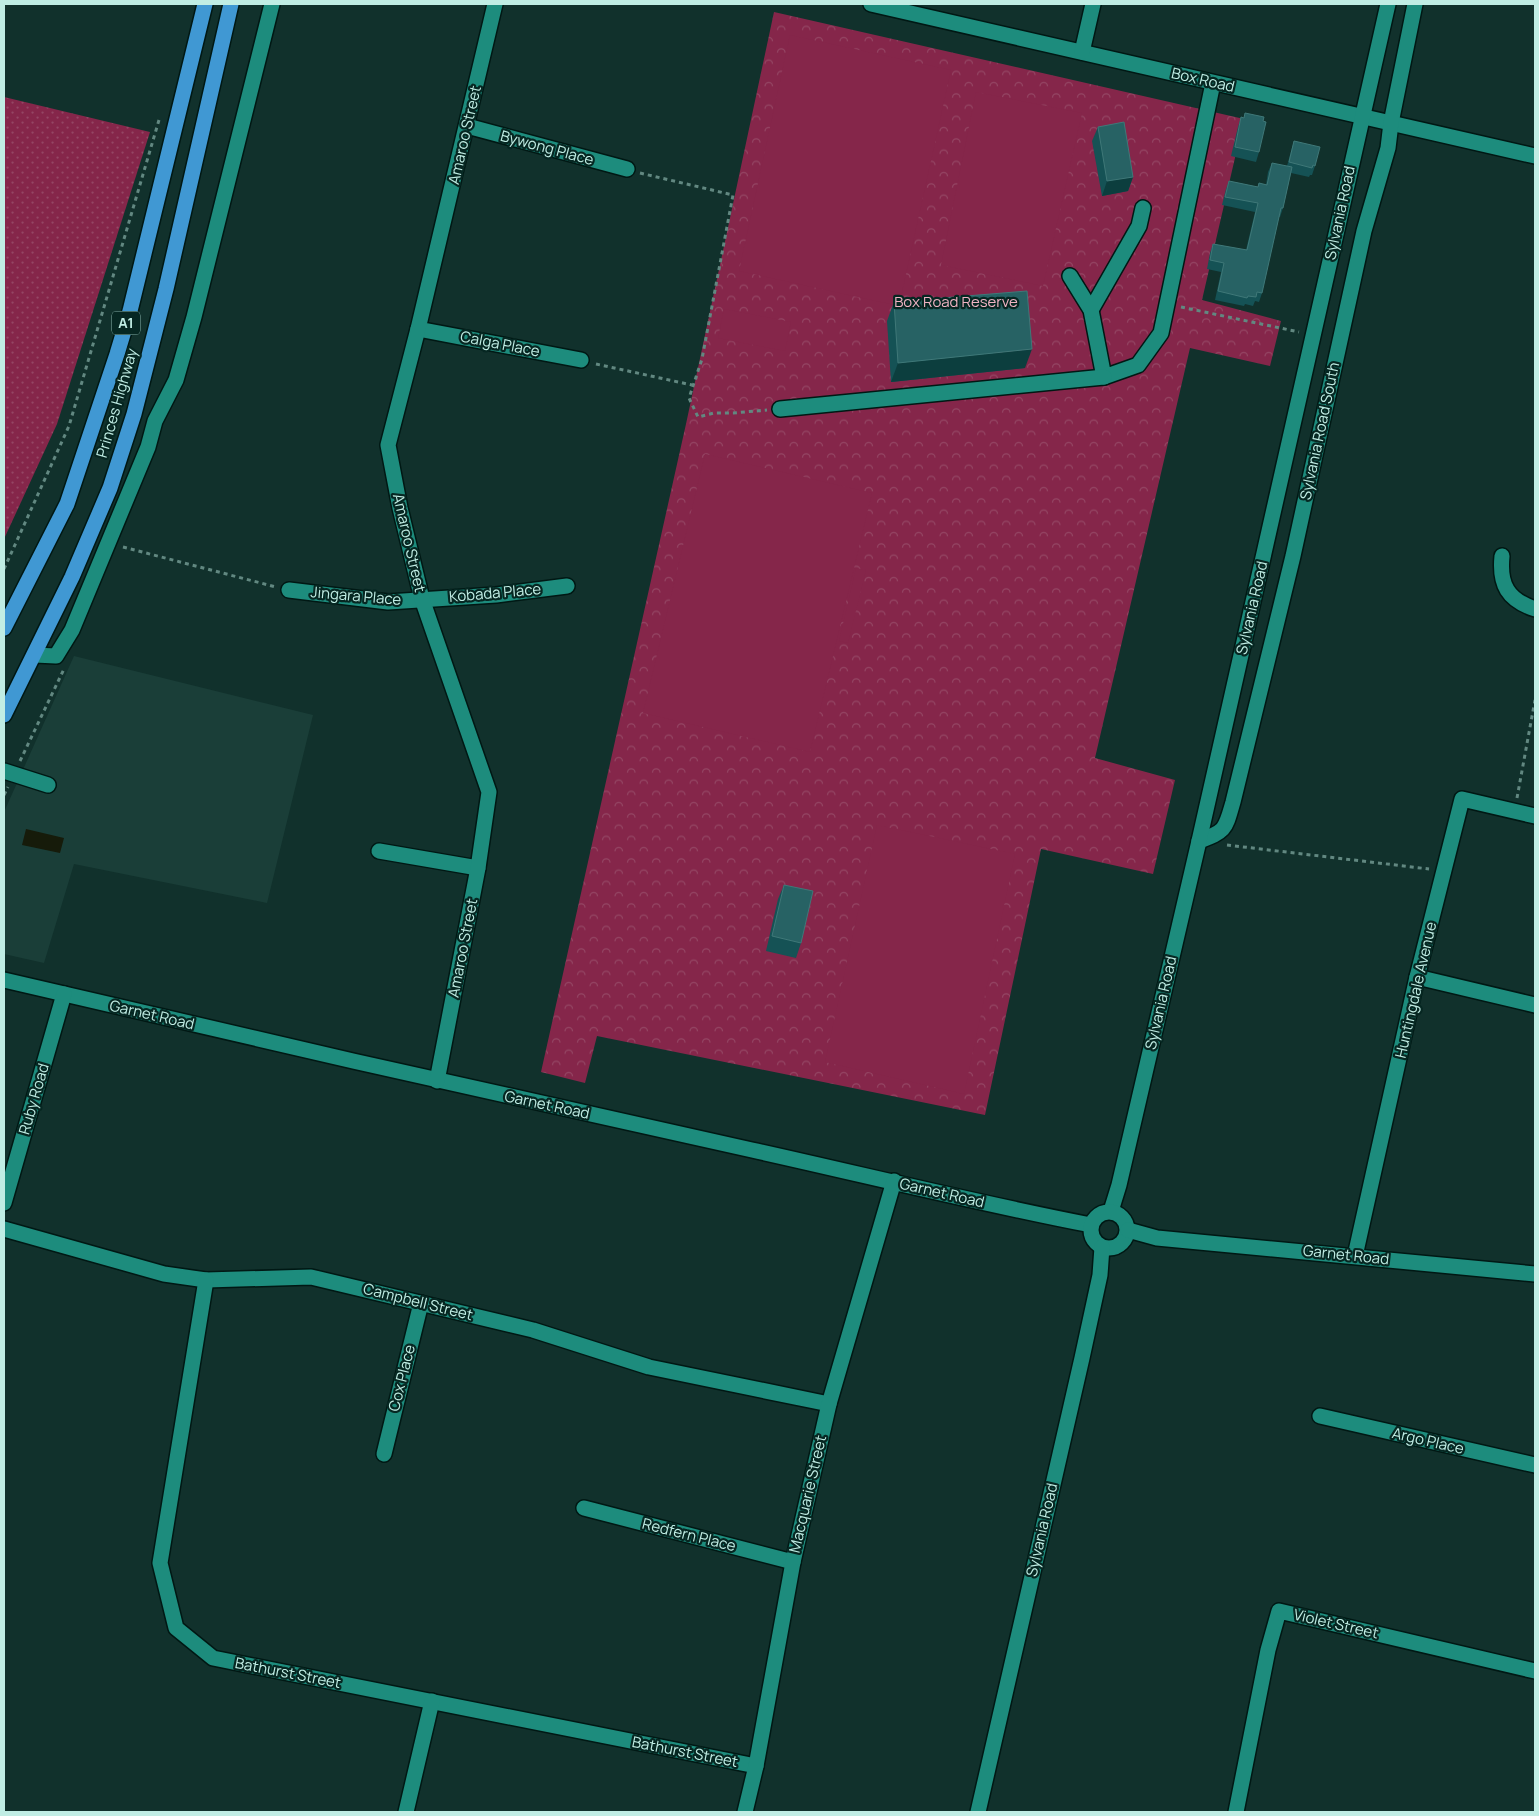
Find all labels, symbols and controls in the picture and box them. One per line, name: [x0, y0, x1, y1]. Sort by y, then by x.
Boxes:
street label: Box Road: [1169, 62, 1237, 97]
street label: Amaroo Street: [443, 84, 486, 186]
street label: Bywong Place: [498, 125, 596, 170]
street label: Sylvania Road: [1319, 164, 1360, 262]
park label: Box Road Reserve: [894, 291, 1018, 312]
road number: A1: [112, 312, 140, 334]
street label: Calga Place: [459, 326, 542, 362]
street label: Princes Highway: [91, 346, 142, 460]
street label: Sylvania Road South: [1295, 360, 1344, 502]
street label: Amaroo Street: [388, 492, 431, 594]
street label: Sylvania Road: [1231, 559, 1272, 657]
street label: Kobada Place: [448, 578, 542, 607]
street label: Jingara Place: [310, 581, 402, 610]
street label: Amaroo Street: [443, 897, 482, 999]
street label: Huntingdale Avenue: [1390, 919, 1441, 1060]
street label: Sylvania Road: [1140, 954, 1181, 1052]
street label: Garnet Road: [108, 995, 197, 1034]
street label: Ruby Road: [13, 1061, 54, 1137]
street label: Garnet Road: [503, 1085, 592, 1124]
street label: Garnet Road: [898, 1173, 987, 1212]
street label: Garnet Road: [1302, 1240, 1390, 1269]
street label: Campbell Street: [361, 1278, 475, 1325]
street label: Cox Place: [383, 1342, 420, 1413]
street label: Argo Place: [1390, 1422, 1466, 1459]
street label: Macquarie Street: [784, 1433, 831, 1555]
street label: Sylvania Road: [1021, 1481, 1062, 1579]
street label: Redfern Place: [640, 1513, 738, 1556]
street label: Violet Street: [1292, 1604, 1381, 1643]
street label: Bathurst Street: [233, 1652, 343, 1693]
street label: Bathurst Street: [630, 1731, 740, 1772]

